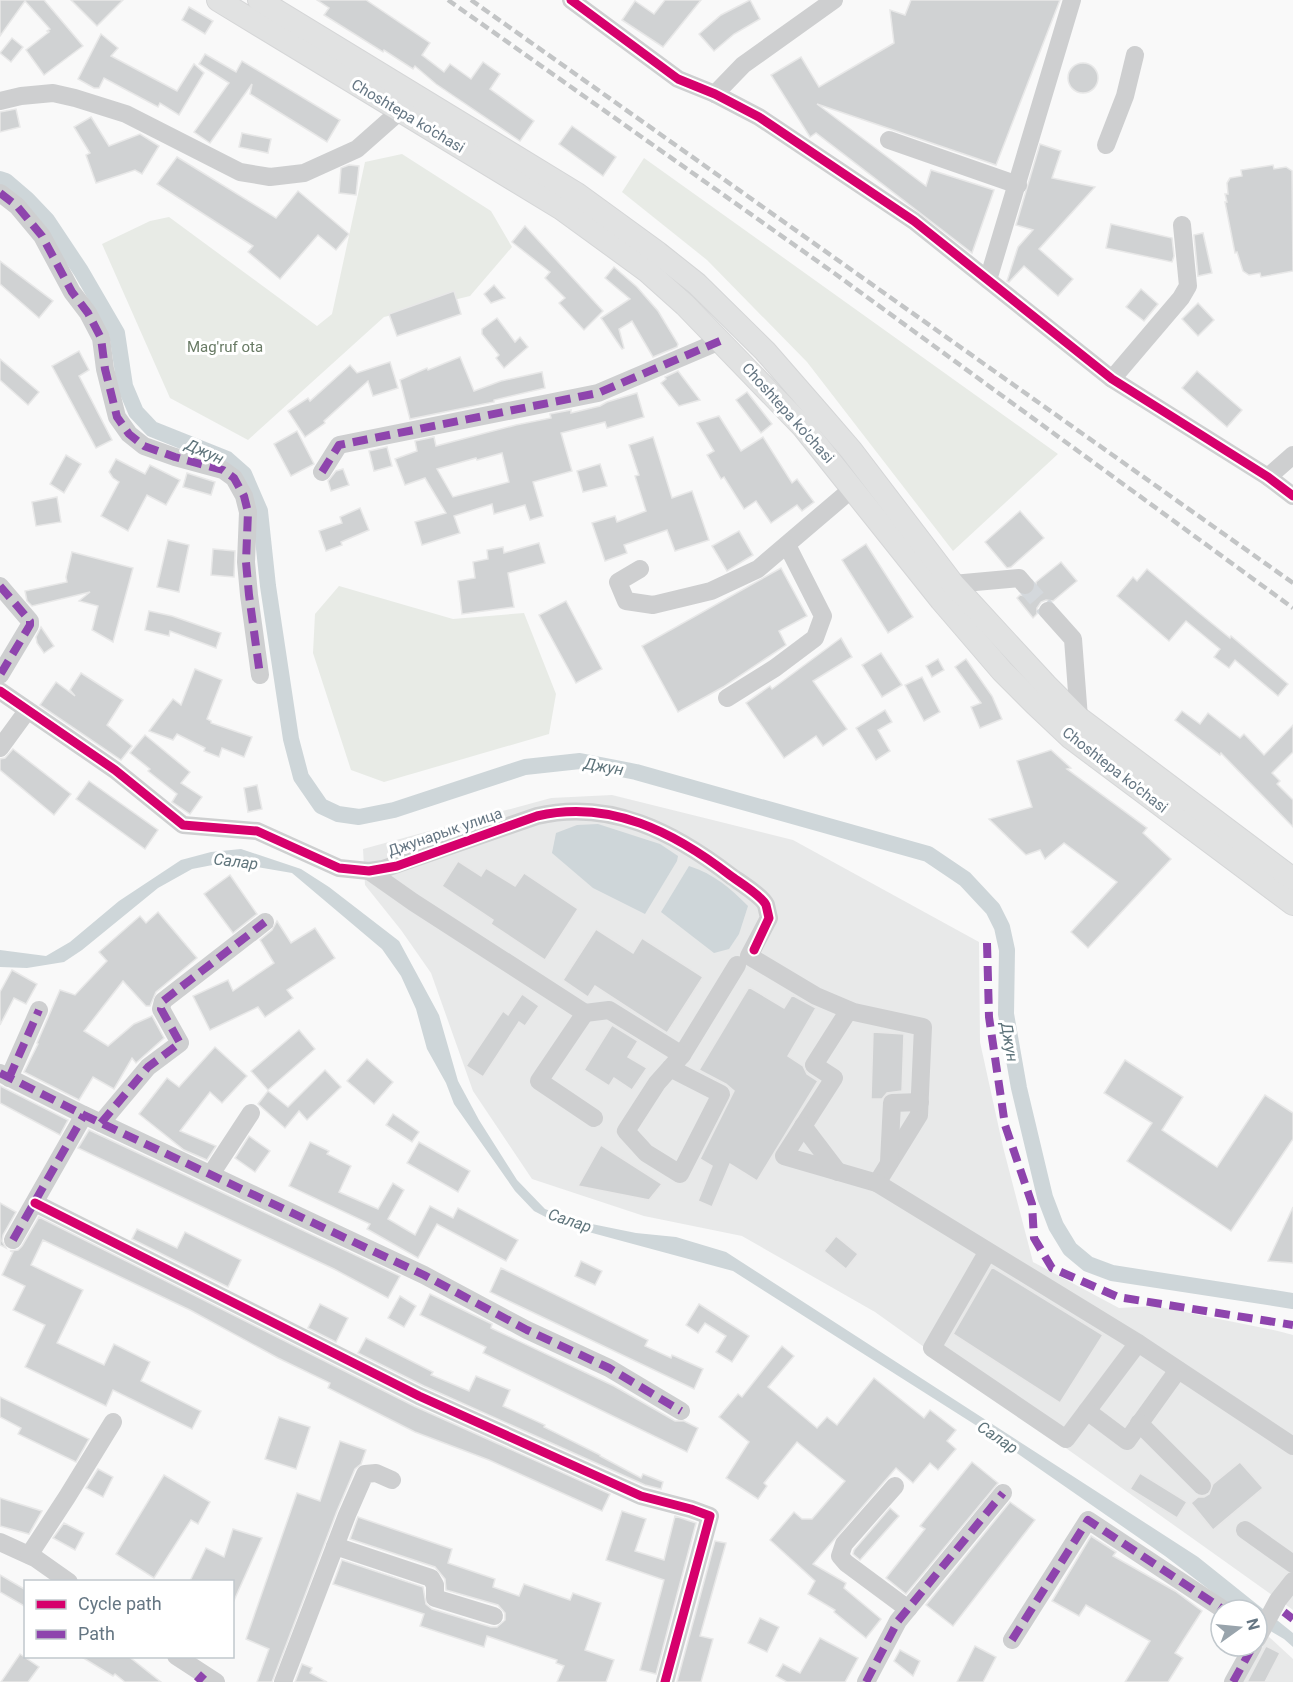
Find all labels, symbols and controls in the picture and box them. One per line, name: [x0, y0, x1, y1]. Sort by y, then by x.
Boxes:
street label: Choshtepa ko'chasi: [348, 75, 468, 157]
park label: Mag'ruf ota: [187, 338, 263, 356]
street label: Choshtepa ko'chasi: [738, 359, 838, 467]
water label: Джун: [182, 434, 227, 468]
street label: Choshtepa ko'chasi: [1059, 723, 1171, 817]
water label: Джун: [582, 754, 625, 779]
street label: Джунарык улица: [385, 804, 505, 860]
water label: Салар: [213, 849, 259, 874]
water label: Джун: [997, 1020, 1022, 1063]
water label: Салар: [546, 1205, 594, 1236]
water label: Салар: [974, 1417, 1022, 1458]
legend: [24, 1580, 234, 1658]
text: Cycle path: [78, 1593, 162, 1614]
north arrow: [1209, 1598, 1269, 1658]
text: N: [1242, 1616, 1264, 1632]
text: Path: [78, 1623, 115, 1644]

